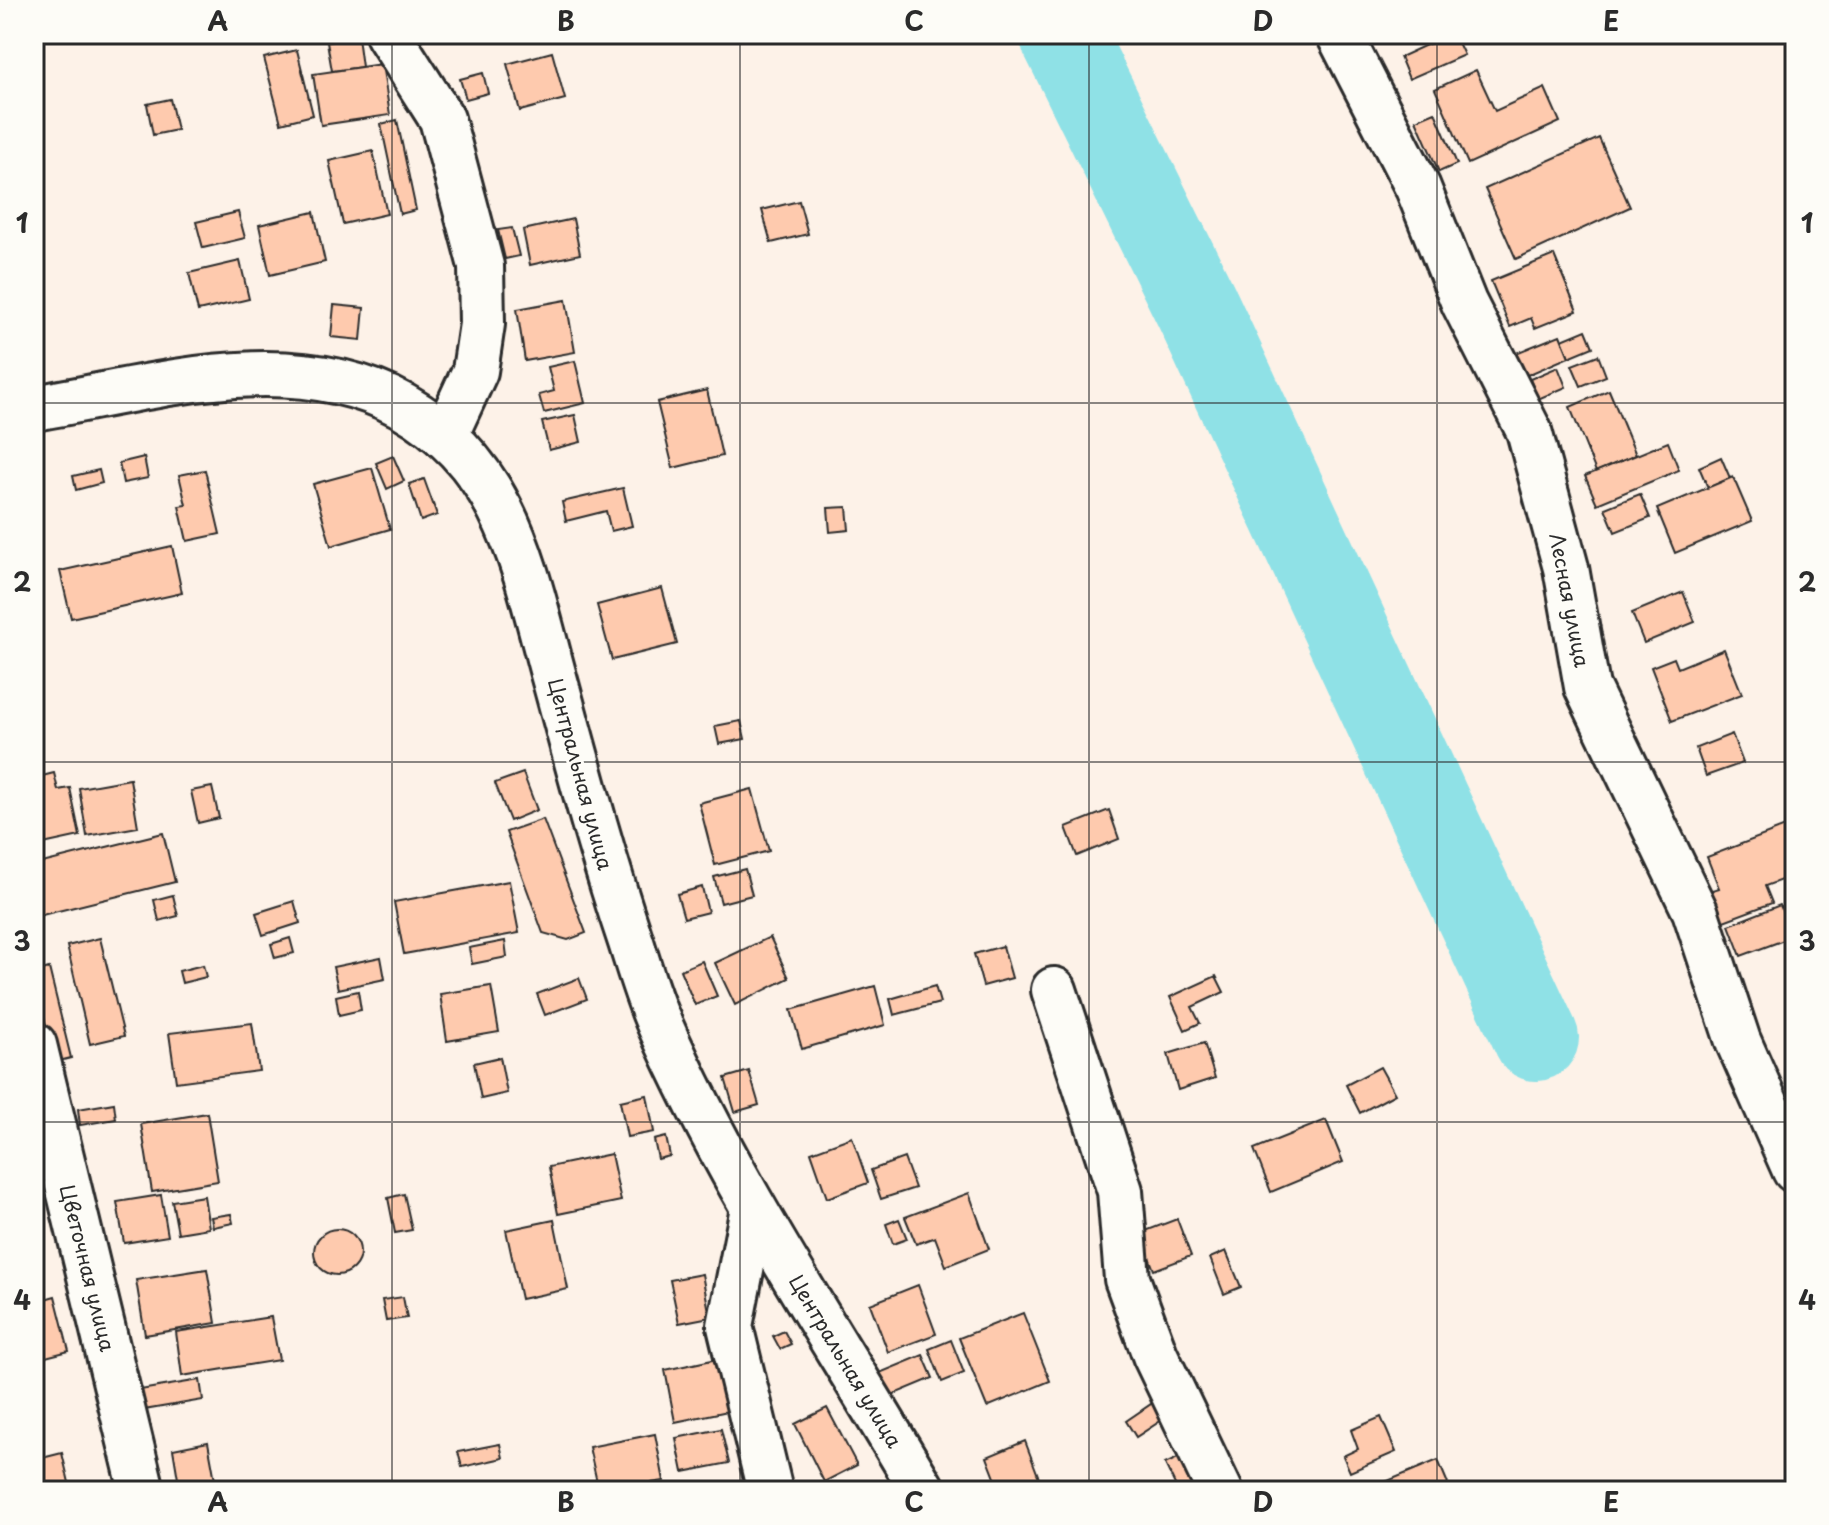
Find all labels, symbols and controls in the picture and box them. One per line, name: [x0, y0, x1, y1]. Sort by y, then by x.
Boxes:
text: A: [208, 1, 228, 40]
text: B: [557, 1, 575, 40]
text: C: [904, 1, 924, 40]
text: D: [1253, 1, 1273, 40]
text: E: [1603, 1, 1619, 40]
text: 1: [16, 203, 28, 242]
text: 1: [1801, 203, 1813, 242]
street label: Лесная улица: [1542, 530, 1598, 670]
text: 2: [13, 562, 31, 601]
text: 2: [1798, 562, 1816, 601]
street label: Центральная улица: [541, 675, 621, 874]
text: 3: [13, 921, 31, 960]
text: 3: [1798, 921, 1816, 960]
street label: Цветочная улица: [53, 1181, 123, 1355]
street label: Центральная улица: [782, 1269, 910, 1454]
text: 4: [13, 1280, 31, 1319]
text: 4: [1798, 1280, 1816, 1319]
text: A: [208, 1482, 228, 1521]
text: B: [557, 1482, 575, 1521]
text: C: [904, 1482, 924, 1521]
text: D: [1253, 1482, 1273, 1521]
text: E: [1603, 1482, 1619, 1521]

